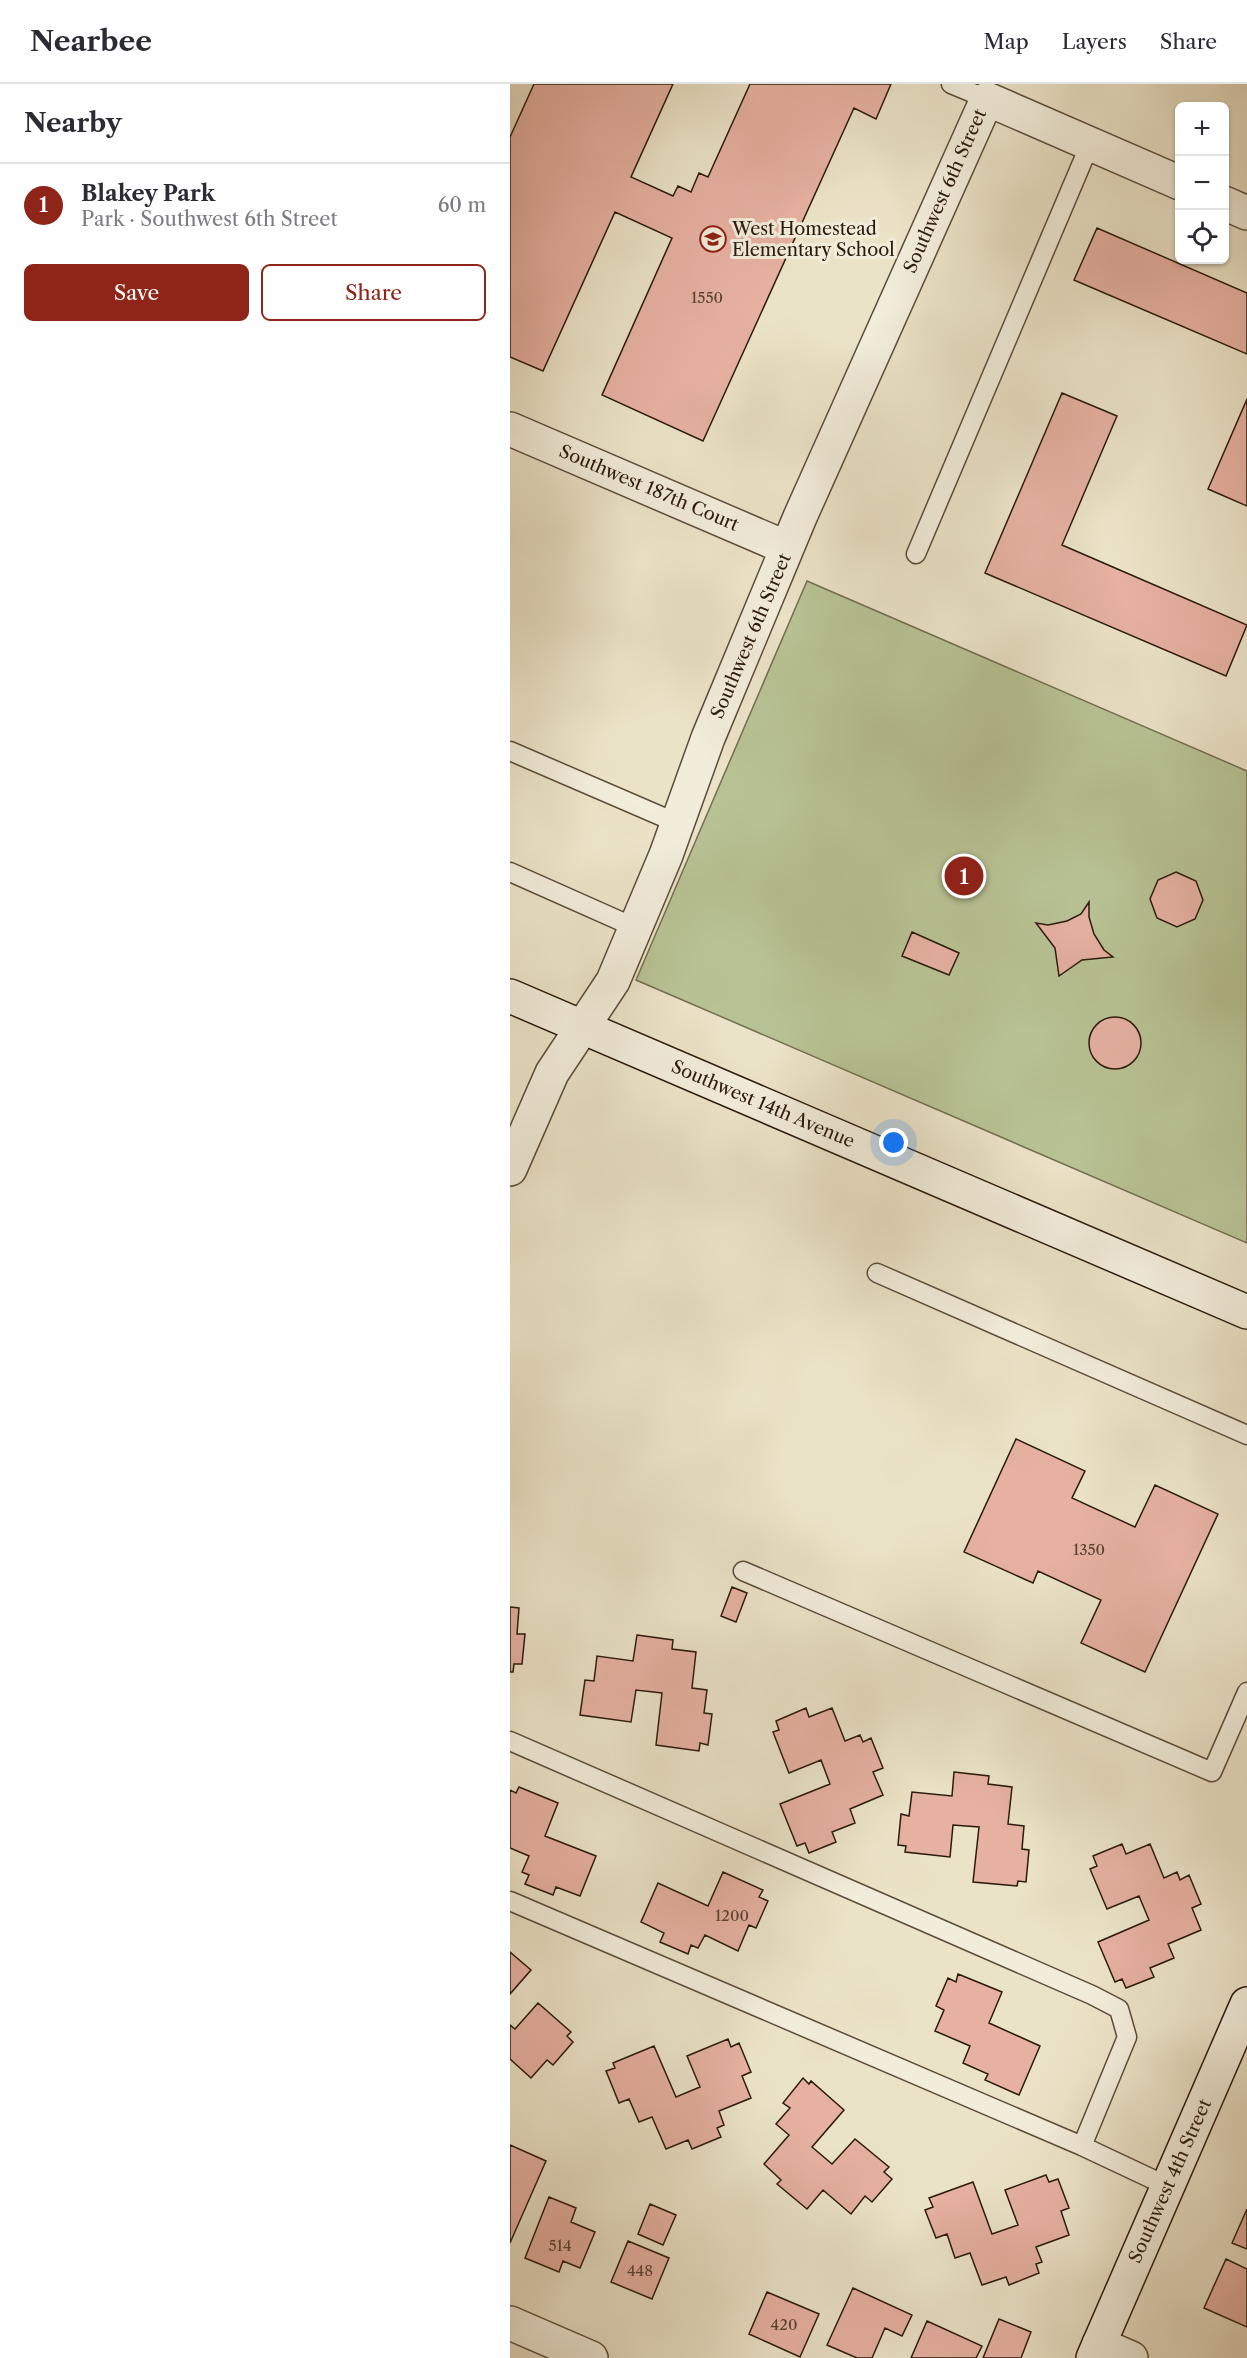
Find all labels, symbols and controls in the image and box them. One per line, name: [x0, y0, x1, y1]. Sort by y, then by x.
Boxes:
text: Nearbee: [30, 24, 152, 58]
text: Map: [984, 29, 1029, 54]
text: Layers: [1062, 29, 1127, 54]
text: Share: [1160, 29, 1217, 54]
map controls: [1175, 102, 1229, 264]
button: +: [1175, 102, 1229, 156]
street label: Southwest 6th Street: [899, 105, 991, 277]
text: Nearby: [24, 107, 122, 139]
button: −: [1175, 156, 1229, 210]
text: Blakey Park: [81, 180, 215, 207]
text: 1: [39, 193, 48, 217]
text: 60 m: [438, 193, 486, 217]
text: Park · Southwest 6th Street: [81, 207, 337, 231]
button: locate: [1175, 210, 1229, 264]
place label: West Homestead Elementary School: [731, 218, 895, 261]
school or university icon: West Homestead Elementary School: [698, 224, 728, 254]
button: Save: [24, 264, 249, 321]
button: Share: [261, 264, 486, 321]
house number: 1550: [691, 288, 723, 307]
street label: Southwest 187th Court: [556, 440, 743, 536]
street label: Southwest 6th Street: [706, 549, 796, 722]
pin: 1: [944, 854, 984, 898]
street label: Southwest 14th Avenue: [668, 1055, 858, 1153]
your location: [879, 1128, 908, 1157]
house number: 1350: [1073, 1540, 1105, 1559]
house number: 1200: [715, 1906, 749, 1925]
street label: Southwest 4th Street: [1124, 2095, 1216, 2266]
house number: 514: [548, 2236, 572, 2255]
house number: 448: [627, 2261, 653, 2280]
house number: 420: [771, 2315, 797, 2334]

